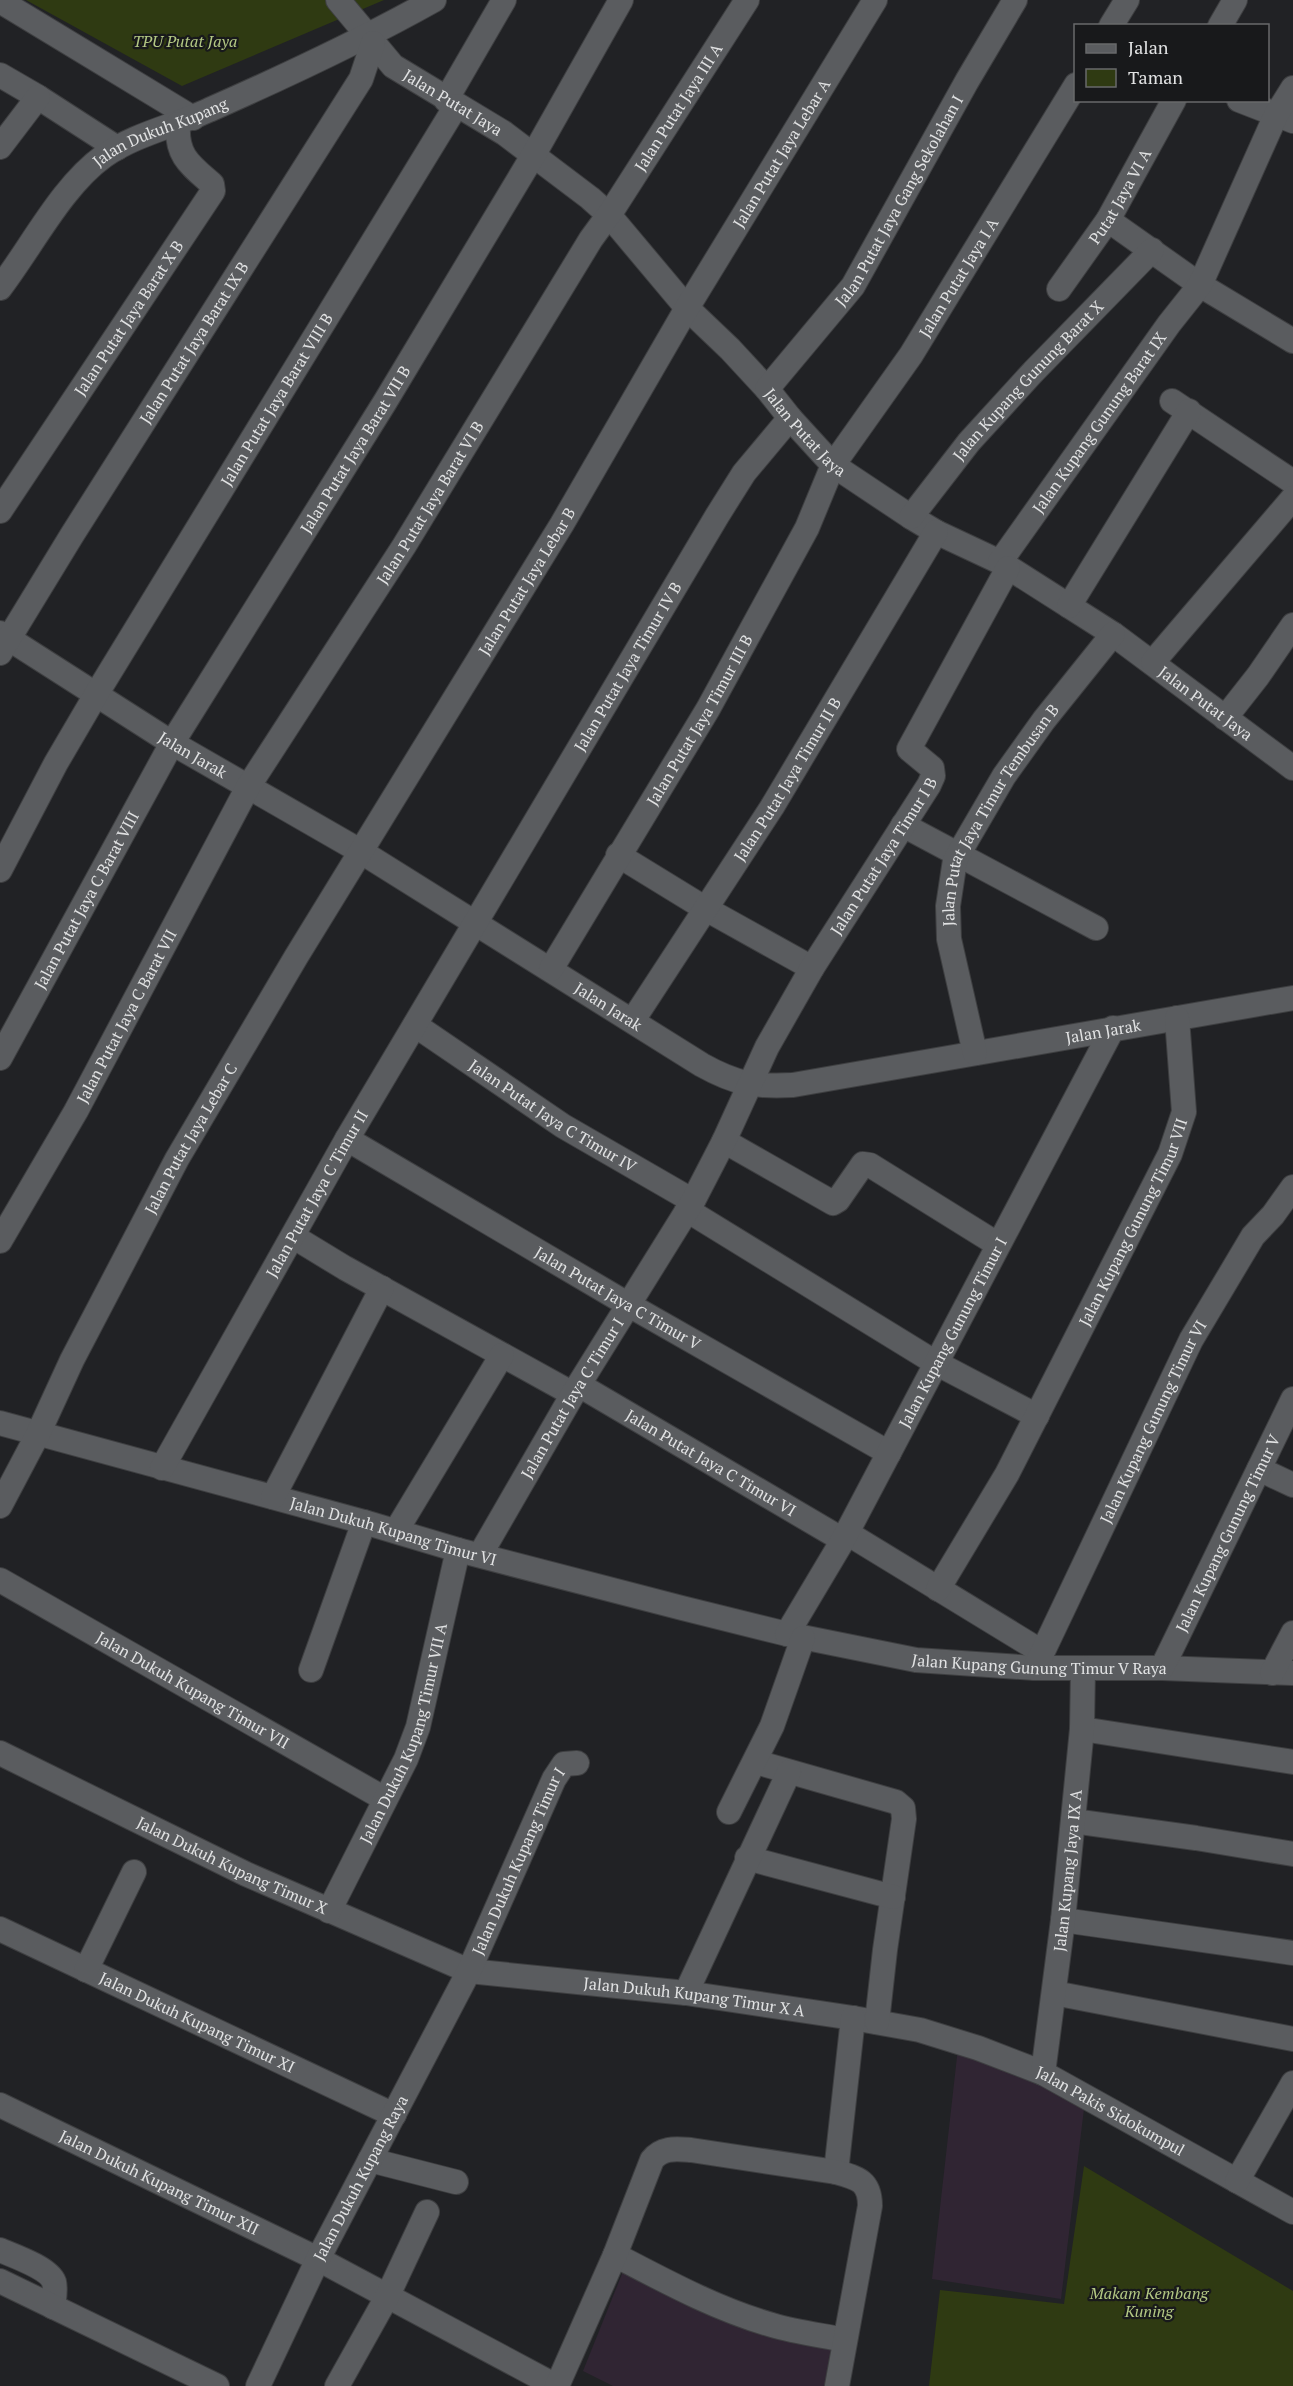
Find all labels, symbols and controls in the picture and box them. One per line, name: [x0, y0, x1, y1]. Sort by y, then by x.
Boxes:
legend: [1074, 24, 1269, 102]
park label: TPU Putat Jaya: [133, 30, 237, 52]
text: Jalan: [1128, 35, 1169, 59]
street label: Jalan Putat Jaya III A: [629, 39, 727, 175]
street label: Jalan Putat Jaya: [399, 64, 507, 141]
text: Taman: [1128, 65, 1183, 89]
street label: Jalan Putat Jaya Lebar A: [728, 75, 835, 232]
street label: Jalan Putat Jaya Gang Sekolahan I: [830, 91, 968, 311]
street label: Jalan Dukuh Kupang: [88, 92, 232, 172]
street label: Putat Jaya VI A: [1083, 145, 1156, 248]
street label: Jalan Putat Jaya I A: [914, 213, 1003, 341]
street label: Jalan Putat Jaya Barat X B: [69, 236, 188, 400]
street label: Jalan Putat Jaya Barat IX B: [134, 257, 254, 428]
street label: Jalan Kupang Gunung Barat X: [948, 295, 1108, 465]
street label: Jalan Putat Jaya Barat VIII B: [215, 309, 338, 490]
street label: Jalan Kupang Gunung Barat IX: [1027, 327, 1171, 518]
street label: Jalan Putat Jaya Barat VII B: [295, 361, 415, 537]
street label: Jalan Putat Jaya: [759, 384, 850, 482]
street label: Jalan Putat Jaya Barat VI B: [371, 417, 489, 588]
street label: Jalan Putat Jaya Lebar B: [473, 503, 580, 659]
street label: Jalan Putat Jaya Timur IV B: [569, 578, 687, 755]
street label: Jalan Putat Jaya Timur III B: [641, 630, 758, 810]
street label: Jalan Putat Jaya: [1154, 661, 1257, 745]
street label: Jalan Putat Jaya Timur II B: [728, 693, 846, 866]
street label: Jalan Putat Jaya Timur Tembusan B: [937, 699, 1064, 927]
street label: Jalan Jarak: [154, 726, 232, 784]
street label: Jalan Putat Jaya Timur I B: [825, 774, 942, 939]
street label: Jalan Putat Jaya C Barat VIII: [29, 807, 144, 993]
street label: Jalan Putat Jaya C Barat VII: [71, 925, 182, 1107]
street label: Jalan Jarak: [570, 977, 647, 1036]
street label: Jalan Jarak: [1064, 1014, 1143, 1048]
street label: Jalan Putat Jaya C Timur IV: [465, 1054, 641, 1177]
street label: Jalan Putat Jaya Lebar C: [139, 1059, 242, 1218]
street label: Jalan Putat Jaya C Timur II: [260, 1106, 373, 1281]
street label: Jalan Kupang Gunung Timur VII: [1073, 1115, 1192, 1330]
street label: Jalan Kupang Gunung Timur I: [893, 1233, 1012, 1432]
street label: Jalan Putat Jaya C Timur V: [531, 1241, 705, 1355]
street label: Jalan Putat Jaya C Timur I: [516, 1314, 629, 1482]
street label: Jalan Kupang Gunung Timur VI: [1094, 1316, 1211, 1527]
street label: Jalan Putat Jaya C Timur VI: [622, 1404, 800, 1521]
street label: Jalan Kupang Gunung Timur V: [1170, 1431, 1285, 1636]
street label: Jalan Dukuh Kupang Timur VI: [288, 1491, 499, 1571]
street label: Jalan Dukuh Kupang Timur VII A: [354, 1621, 452, 1847]
street label: Jalan Dukuh Kupang Timur VII: [92, 1626, 294, 1754]
street label: Jalan Kupang Gunung Timur V Raya: [910, 1648, 1167, 1679]
street label: Jalan Dukuh Kupang Timur I: [467, 1763, 570, 1958]
street label: Jalan Kupang Jaya IX A: [1048, 1788, 1087, 1953]
street label: Jalan Dukuh Kupang Timur X: [133, 1811, 331, 1919]
street label: Jalan Dukuh Kupang Timur XI: [96, 1966, 299, 2078]
street label: Jalan Dukuh Kupang Timur X A: [583, 1972, 806, 2022]
street label: Jalan Pakis Sidokumpul: [1033, 2061, 1189, 2161]
street label: Jalan Dukuh Kupang Raya: [308, 2091, 413, 2265]
street label: Jalan Dukuh Kupang Timur XII: [56, 2124, 263, 2240]
park label: Makam Kembang Kuning: [1089, 2282, 1209, 2322]

